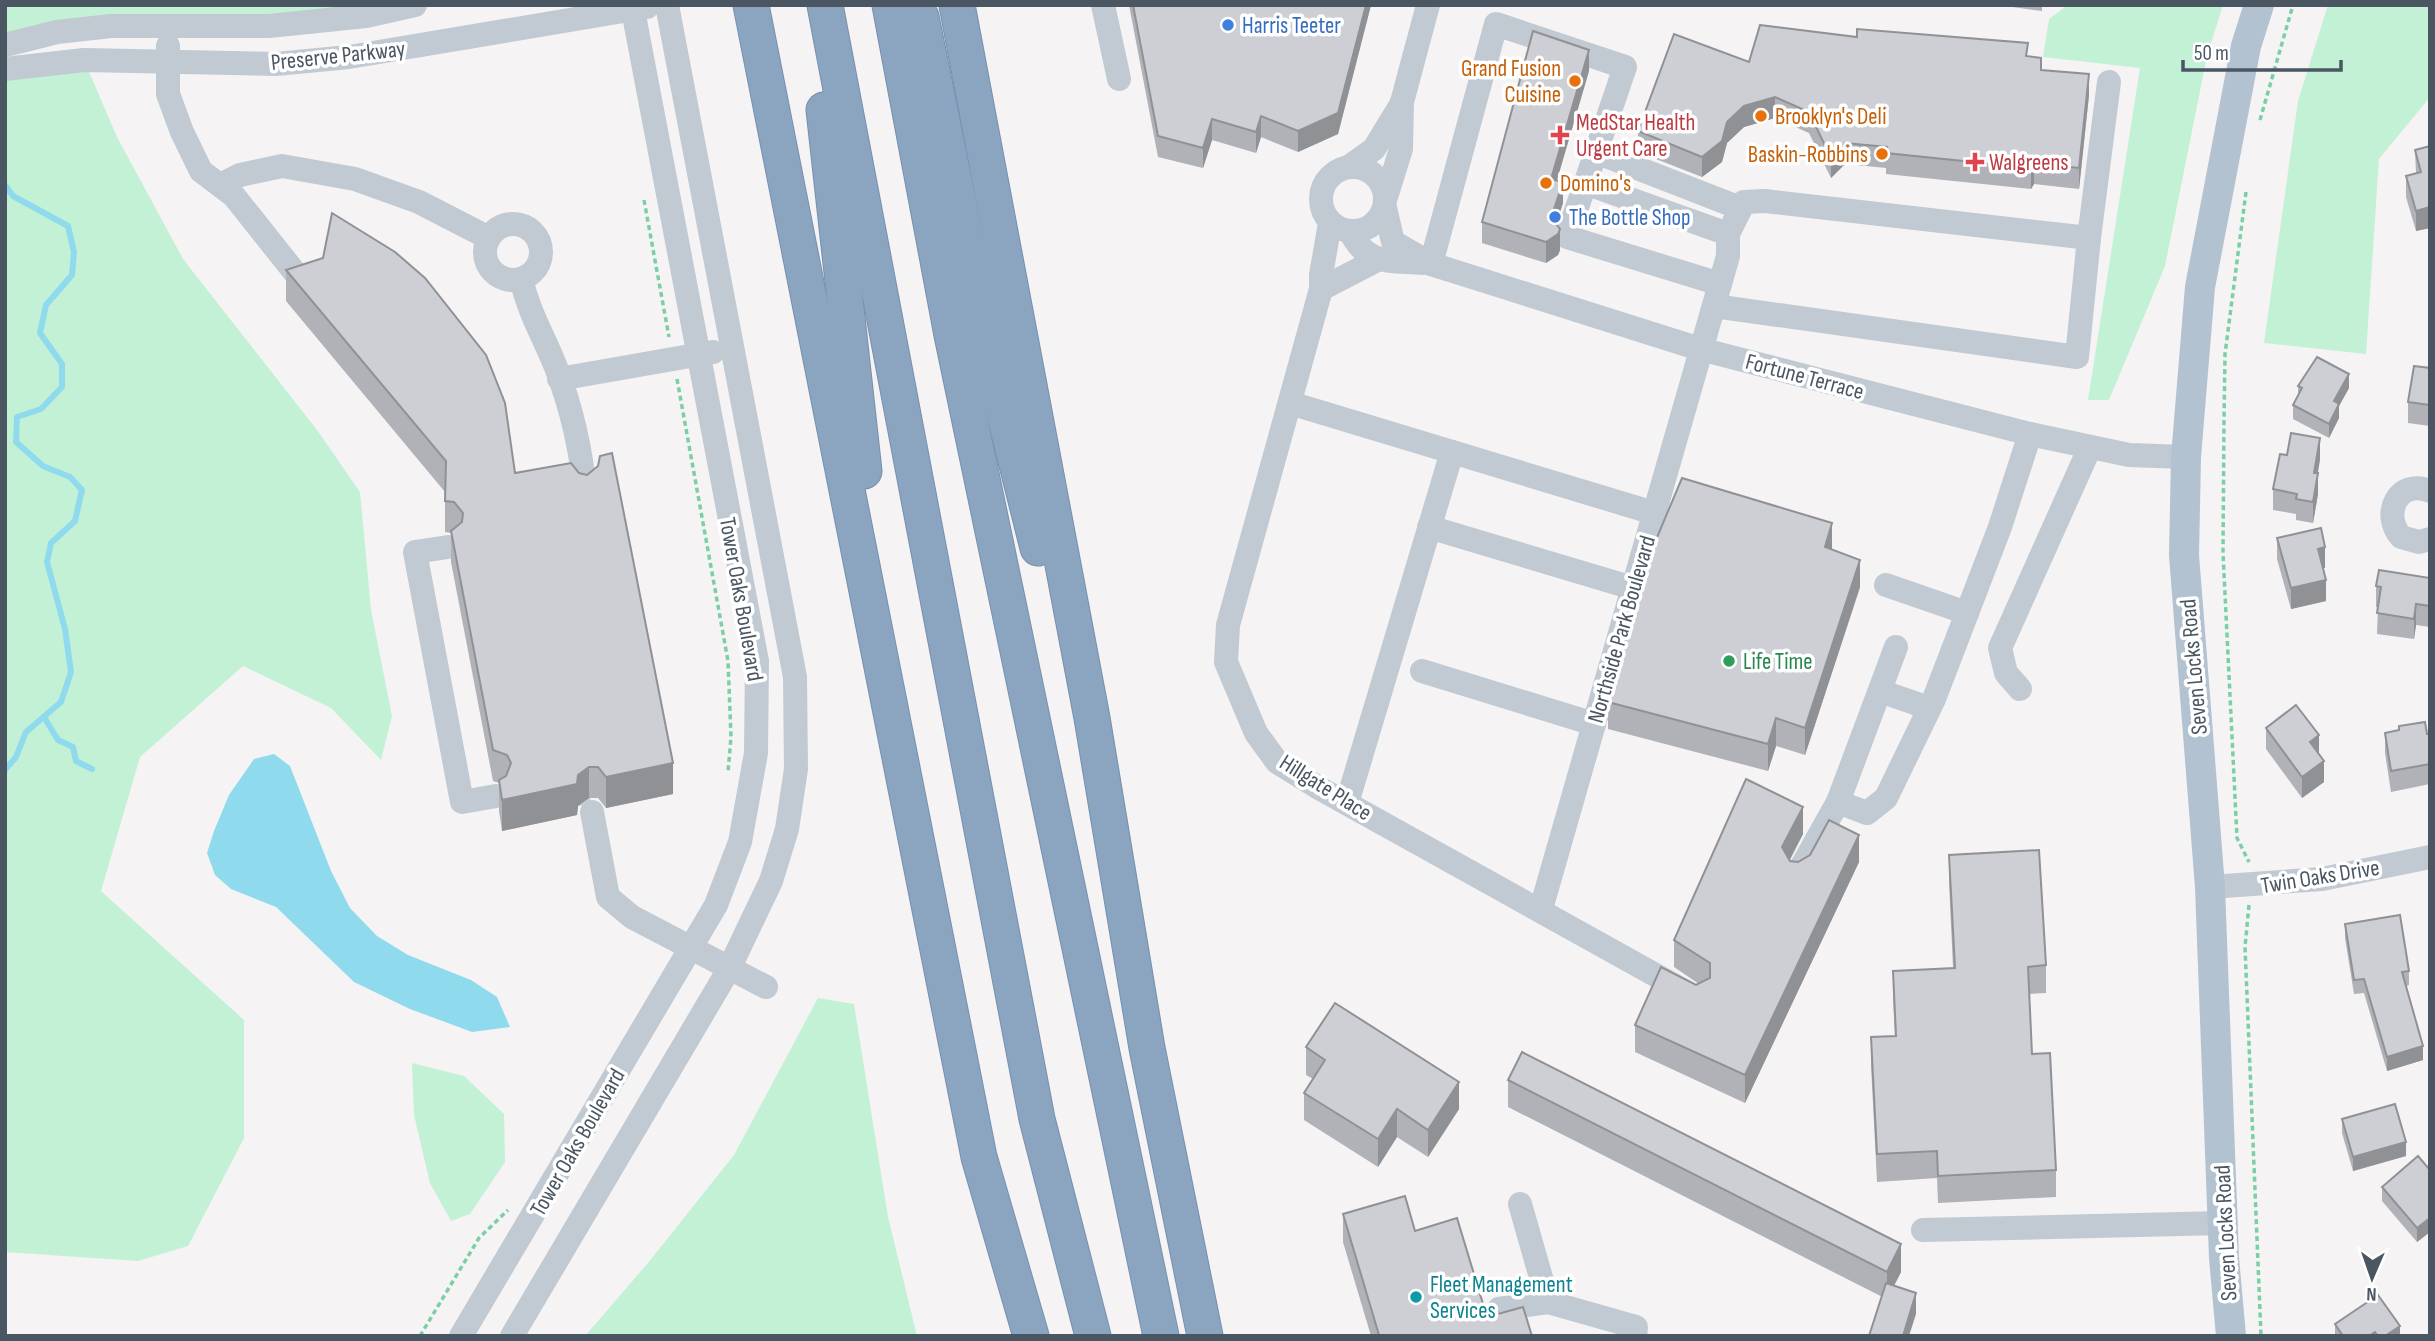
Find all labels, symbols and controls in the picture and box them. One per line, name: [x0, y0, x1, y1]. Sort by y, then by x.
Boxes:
place label: Harris Teeter: [1242, 12, 1341, 40]
marker: Harris Teeter: [1220, 17, 1236, 33]
scale bar: [2183, 28, 2340, 72]
street label: Preserve Parkway: [270, 35, 407, 77]
text: 50 m: [2194, 41, 2229, 66]
place label: Grand Fusion Cuisine: [1461, 55, 1561, 109]
marker: Grand Fusion Cuisine: [1567, 73, 1583, 89]
place label: Brooklyn's Deli: [1775, 103, 1887, 131]
marker: Brooklyn's Deli: [1753, 108, 1769, 124]
place label: MedStar Health Urgent Care: [1576, 109, 1695, 163]
marker: MedStar Health Urgent Care: [1550, 125, 1570, 145]
place label: Baskin-Robbins: [1748, 141, 1868, 169]
marker: Baskin-Robbins: [1874, 146, 1890, 162]
place label: Walgreens: [1989, 149, 2069, 177]
marker: Walgreens: [1967, 154, 1983, 170]
place label: Domino's: [1560, 170, 1631, 198]
marker: Domino's: [1538, 175, 1554, 191]
place label: The Bottle Shop: [1569, 204, 1691, 232]
marker: The Bottle Shop: [1547, 209, 1563, 225]
street label: Fortune Terrace: [1743, 348, 1867, 406]
street label: Tower Oaks Boulevard: [713, 515, 769, 683]
street label: Northside Park Boulevard: [1582, 532, 1662, 726]
street label: Seven Locks Road: [2174, 598, 2214, 736]
place label: Life Time: [1743, 648, 1812, 676]
marker: Life Time: [1721, 653, 1737, 669]
street label: Hillgate Place: [1274, 749, 1377, 827]
street label: Twin Oaks Drive: [2259, 854, 2381, 900]
street label: Tower Oaks Boulevard: [524, 1064, 631, 1221]
street label: Seven Locks Road: [2208, 1164, 2244, 1302]
north arrow: [2337, 1243, 2407, 1313]
place label: Fleet Management Services: [1430, 1271, 1573, 1325]
text: N: [2366, 1282, 2377, 1305]
marker: Fleet Management Services: [1408, 1289, 1424, 1305]

